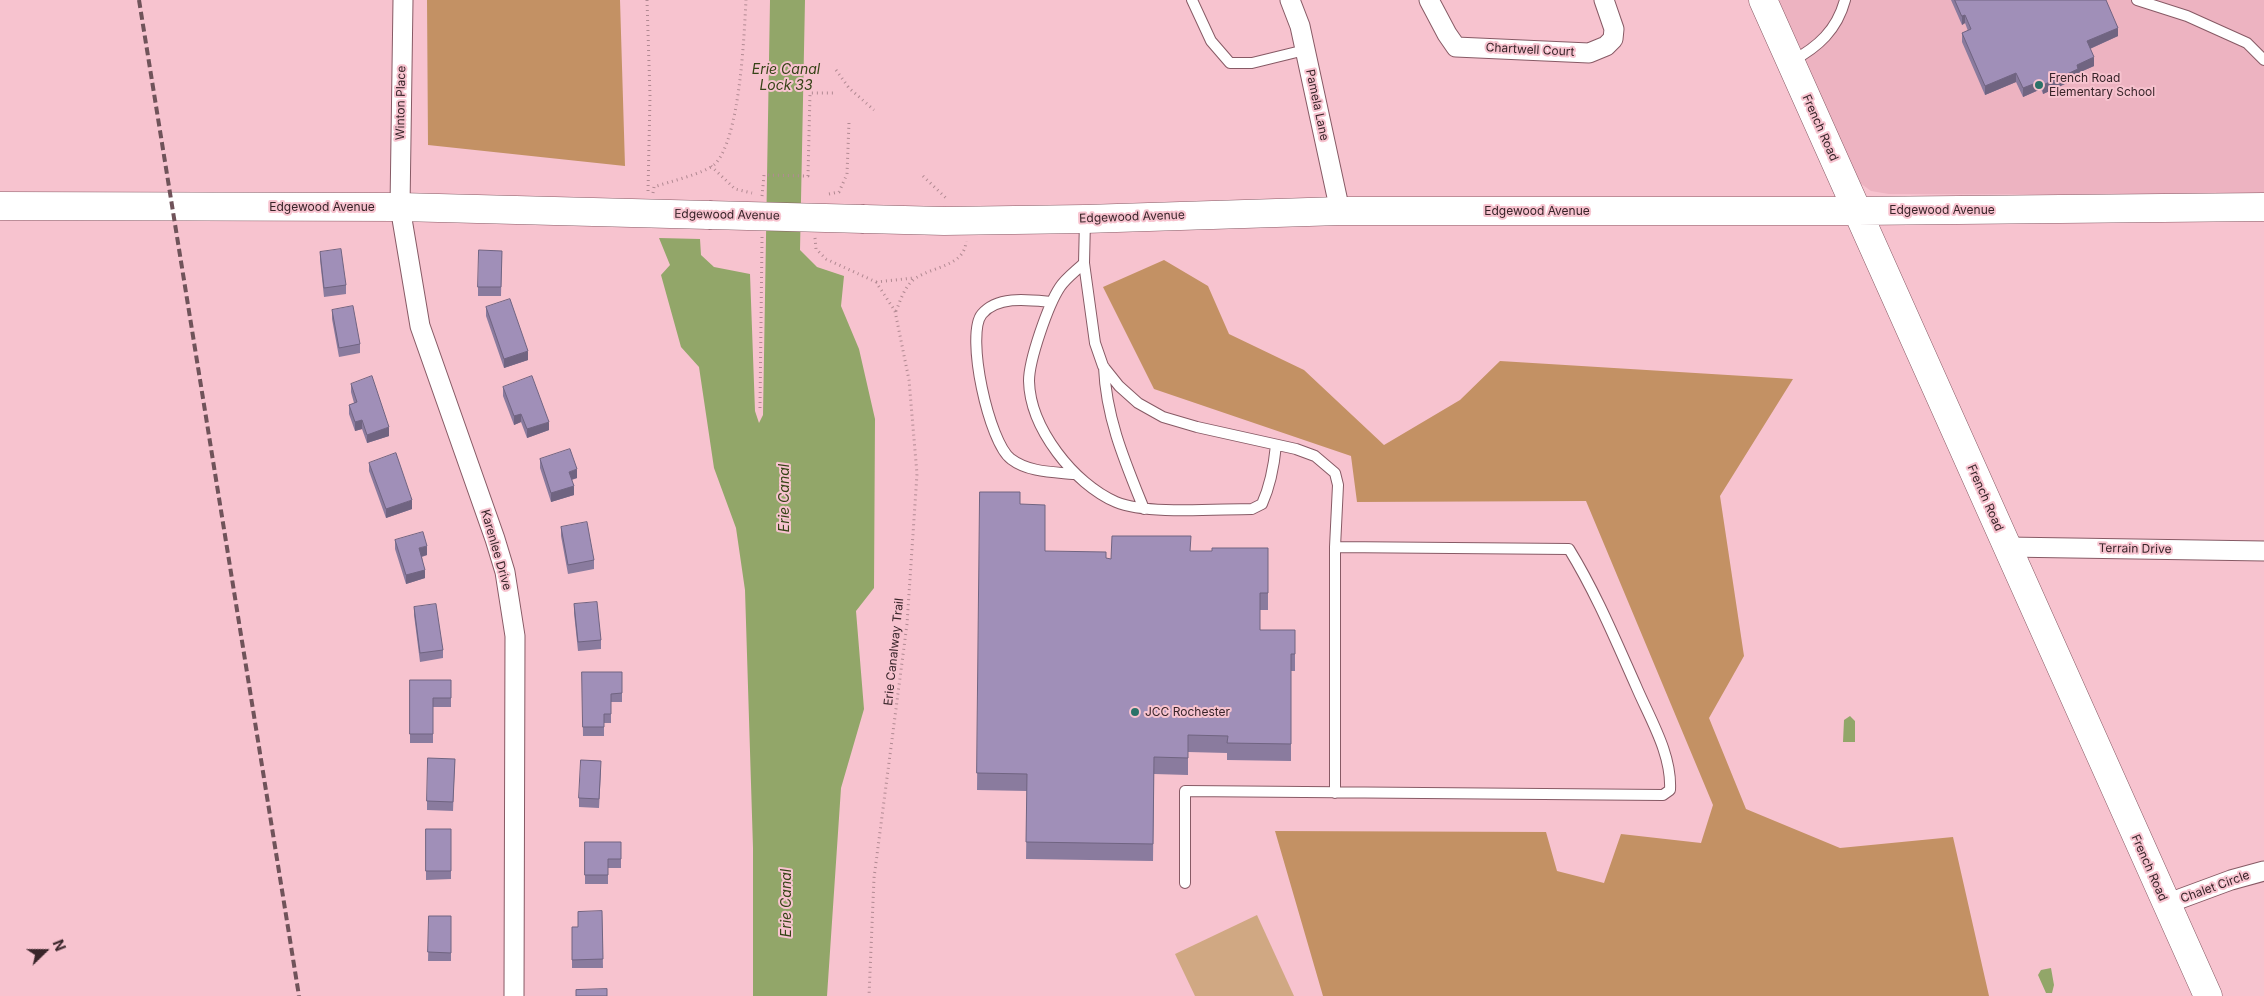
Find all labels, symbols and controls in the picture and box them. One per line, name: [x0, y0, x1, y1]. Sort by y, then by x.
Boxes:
street label: Chartwell Court: [1485, 40, 1575, 60]
water label: Erie Canal Lock 33: [752, 62, 820, 94]
street label: Winton Place: [393, 66, 409, 140]
street label: Pamela Lane: [1302, 68, 1332, 142]
place label: French Road Elementary School: [2049, 71, 2155, 99]
marker: French Road Elementary School: [2033, 79, 2045, 91]
street label: French Road: [1799, 92, 1841, 164]
street label: Edgewood Avenue: [269, 200, 375, 214]
street label: Edgewood Avenue: [1889, 203, 1995, 217]
street label: Edgewood Avenue: [1484, 204, 1590, 218]
street label: Edgewood Avenue: [674, 207, 780, 223]
street label: Edgewood Avenue: [1079, 208, 1185, 226]
street label: French Road: [1964, 462, 2006, 534]
water label: Erie Canal: [777, 464, 793, 532]
street label: Karenlee Drive: [478, 508, 514, 592]
street label: Terrain Drive: [2098, 541, 2172, 557]
street label: Erie Canalway Trail: [881, 598, 907, 706]
place label: JCC Rochester: [1145, 705, 1230, 719]
marker: JCC Rochester: [1129, 706, 1141, 718]
street label: French Road: [2128, 832, 2170, 904]
street label: Chalet Circle: [2178, 868, 2252, 906]
water label: Erie Canal: [779, 869, 795, 937]
north arrow: [20, 926, 70, 976]
text: N: [49, 937, 69, 953]

